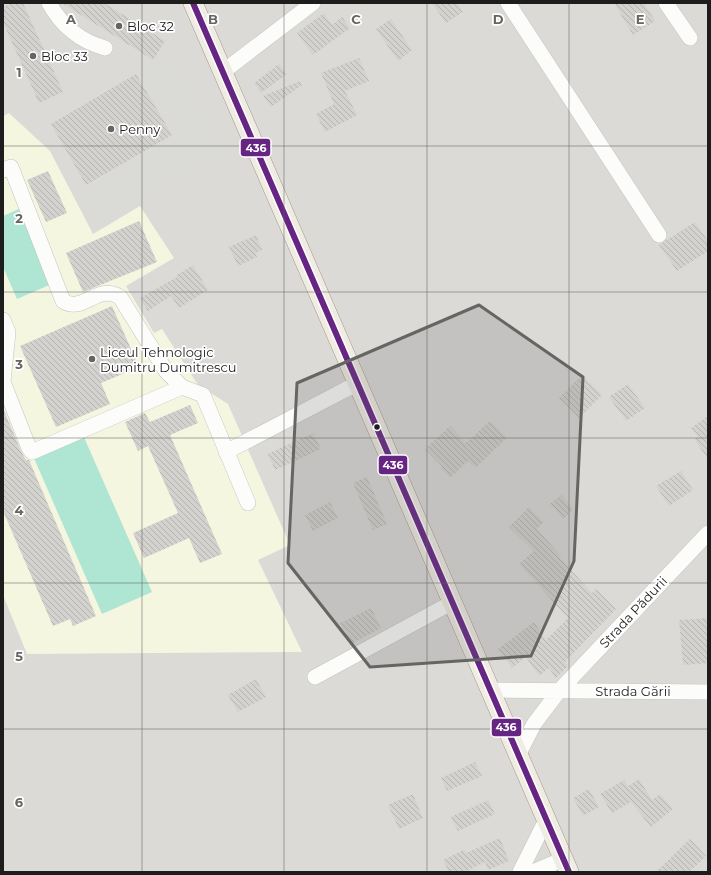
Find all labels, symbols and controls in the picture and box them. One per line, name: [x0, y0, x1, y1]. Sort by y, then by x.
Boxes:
text: A: [65, 11, 77, 27]
text: B: [208, 11, 218, 27]
text: C: [351, 11, 361, 27]
text: D: [493, 11, 504, 27]
text: E: [636, 11, 645, 27]
place label: Bloc 32: [127, 18, 174, 34]
marker: Bloc 32: [114, 21, 124, 31]
place label: Bloc 33: [41, 48, 88, 64]
marker: Bloc 33: [28, 51, 38, 61]
text: 1: [16, 64, 22, 80]
place label: Penny: [119, 121, 161, 137]
marker: Penny: [106, 124, 116, 134]
line badge: 436: [240, 138, 271, 157]
text: 436: [245, 141, 267, 155]
text: 2: [15, 210, 23, 226]
place label: Liceul Tehnologic Dumitru Dumitrescu: [100, 344, 237, 375]
marker: Liceul Tehnologic Dumitru Dumitrescu: [87, 354, 97, 364]
text: 3: [14, 356, 23, 372]
unlabelled marker: [372, 422, 382, 432]
line badge: 436: [378, 455, 408, 475]
text: 436: [382, 458, 404, 472]
text: 4: [15, 502, 24, 518]
street label: Strada Pădurii: [596, 573, 670, 651]
text: 5: [15, 648, 23, 664]
street label: Strada Gării: [595, 683, 671, 699]
line badge: 436: [491, 718, 522, 737]
text: 436: [495, 720, 517, 734]
text: 6: [15, 794, 24, 810]

